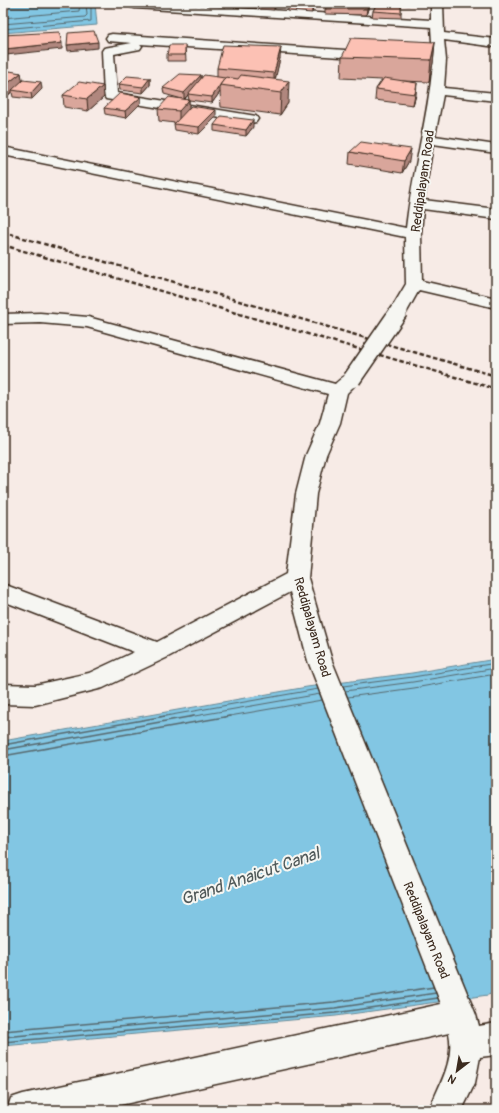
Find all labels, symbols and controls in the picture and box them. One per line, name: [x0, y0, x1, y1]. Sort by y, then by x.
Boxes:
street label: Reddipalayam Road: [408, 129, 438, 233]
street label: Reddipalayam Road: [290, 575, 334, 679]
water label: Grand Anaicut Canal: [178, 842, 324, 910]
street label: Reddipalayam Road: [399, 880, 453, 981]
north arrow: [437, 1051, 477, 1091]
text: N: [445, 1071, 459, 1087]

